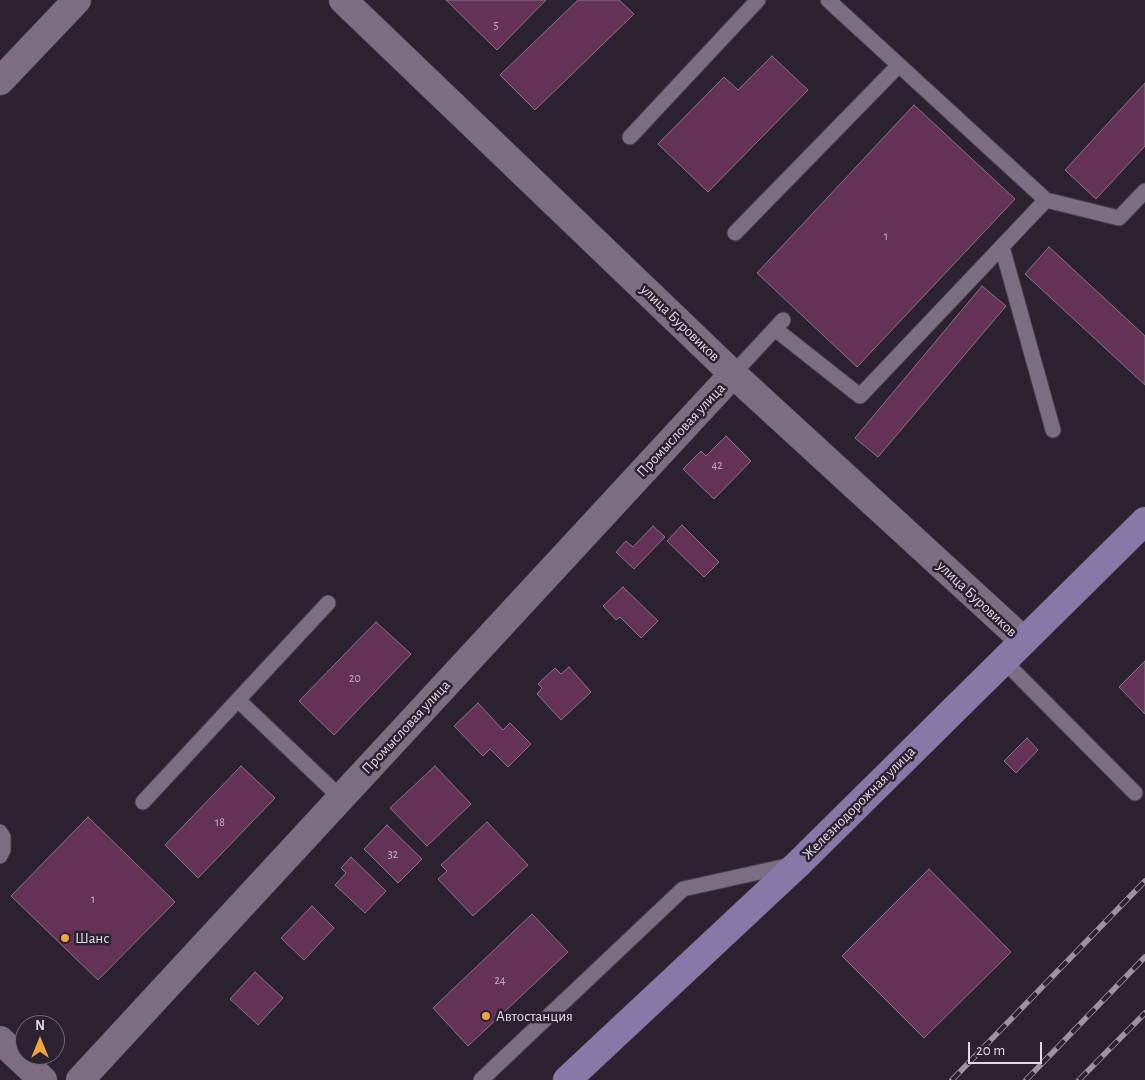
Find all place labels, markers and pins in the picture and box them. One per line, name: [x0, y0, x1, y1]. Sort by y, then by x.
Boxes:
place label: Шанс: [75, 929, 109, 947]
marker: Шанс: [59, 932, 71, 944]
place label: Автостанция: [496, 1007, 573, 1025]
marker: Автостанция: [480, 1010, 492, 1022]

